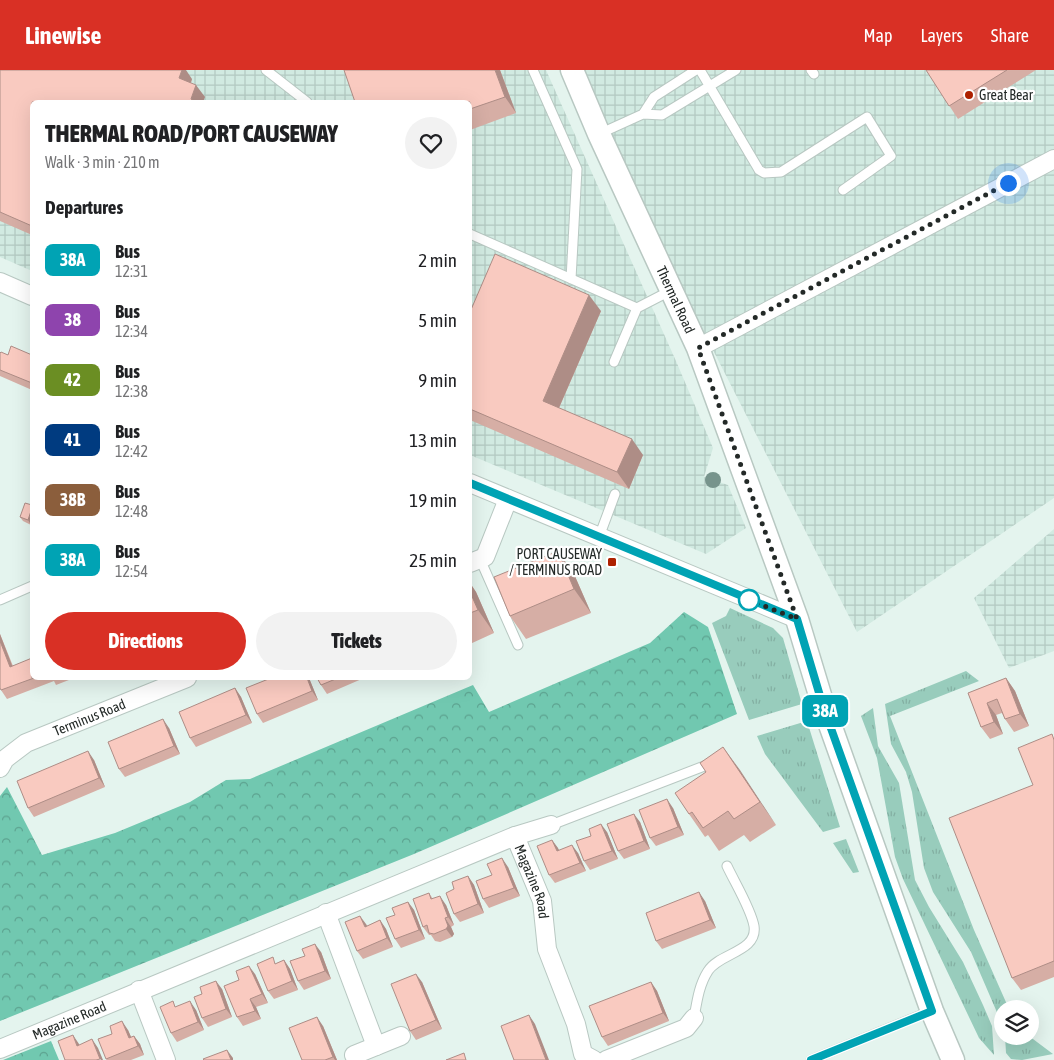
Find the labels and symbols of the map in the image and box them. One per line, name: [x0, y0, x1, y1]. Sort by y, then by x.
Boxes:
place label: Great Bear: [979, 87, 1034, 103]
marker: Great Bear: [963, 89, 975, 101]
your location: [996, 171, 1021, 196]
street label: Thermal Road: [653, 264, 698, 336]
place label: PORT CAUSEWAY / TERMINUS ROAD: [509, 546, 603, 578]
marker: PORT CAUSEWAY / TERMINUS ROAD: [606, 556, 618, 568]
unlabelled marker: [738, 589, 760, 611]
line badge: 38A: [796, 695, 854, 727]
street label: Terminus Road: [51, 696, 128, 739]
street label: Magazine Road: [511, 842, 552, 919]
street label: Magazine Road: [30, 998, 109, 1043]

